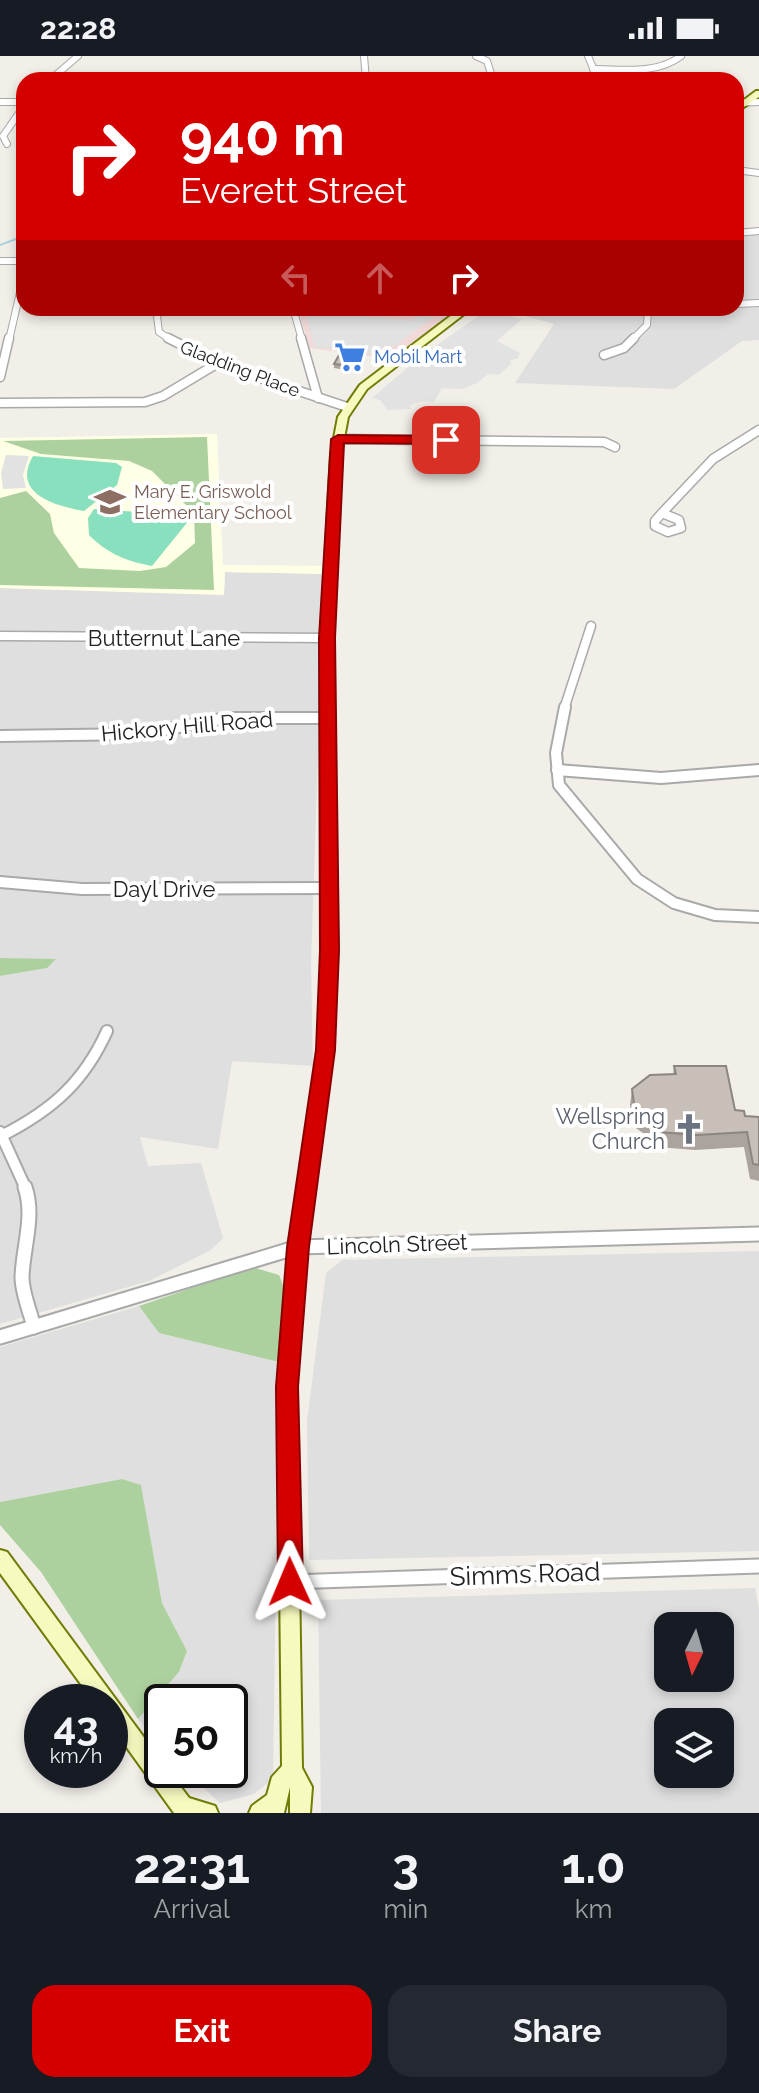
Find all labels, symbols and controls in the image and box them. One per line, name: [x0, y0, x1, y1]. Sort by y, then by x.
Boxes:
text: 22:28: [40, 11, 116, 46]
text: 940 m: [180, 102, 345, 168]
icon: right: [48, 104, 152, 208]
text: Everett Street: [180, 169, 407, 211]
icon: left: [274, 256, 318, 300]
icon: ahead: [358, 256, 402, 300]
icon: right: [442, 256, 486, 300]
street label: Gladding Place: [177, 336, 303, 401]
supermarket icon: Mobil Mart: [333, 340, 367, 374]
place label: Mobil Mart: [374, 346, 462, 367]
pin: [412, 406, 480, 474]
icon: arrive: [424, 418, 468, 462]
place label: Mary E. Griswold Elementary School: [134, 481, 292, 523]
school or university icon: Mary E. Griswold Elementary School: [93, 485, 127, 519]
street label: Butternut Lane: [88, 625, 240, 651]
street label: Hickory Hill Road: [100, 706, 274, 746]
street label: Dayl Drive: [113, 876, 215, 902]
place label: Wellspring Church: [555, 1103, 665, 1154]
church icon: Wellspring Church: [672, 1112, 706, 1146]
street label: Lincoln Street: [326, 1229, 468, 1259]
position arrow: [248, 1540, 332, 1624]
street label: Simms Road: [449, 1556, 601, 1592]
north arrow: [654, 1612, 734, 1692]
map controls: [654, 1612, 734, 1788]
speed limit sign: 50: [144, 1684, 248, 1788]
text: 43: [53, 1702, 99, 1749]
button: layers: [654, 1708, 734, 1788]
text: km/h: [50, 1744, 102, 1768]
text: 22:31: [133, 1838, 250, 1894]
text: 3: [392, 1838, 419, 1894]
text: 1.0: [562, 1838, 626, 1894]
text: Arrival: [154, 1894, 230, 1924]
text: min: [383, 1894, 428, 1924]
text: km: [575, 1894, 612, 1924]
button: Exit: [32, 1985, 372, 2077]
button: Share: [388, 1985, 727, 2077]

